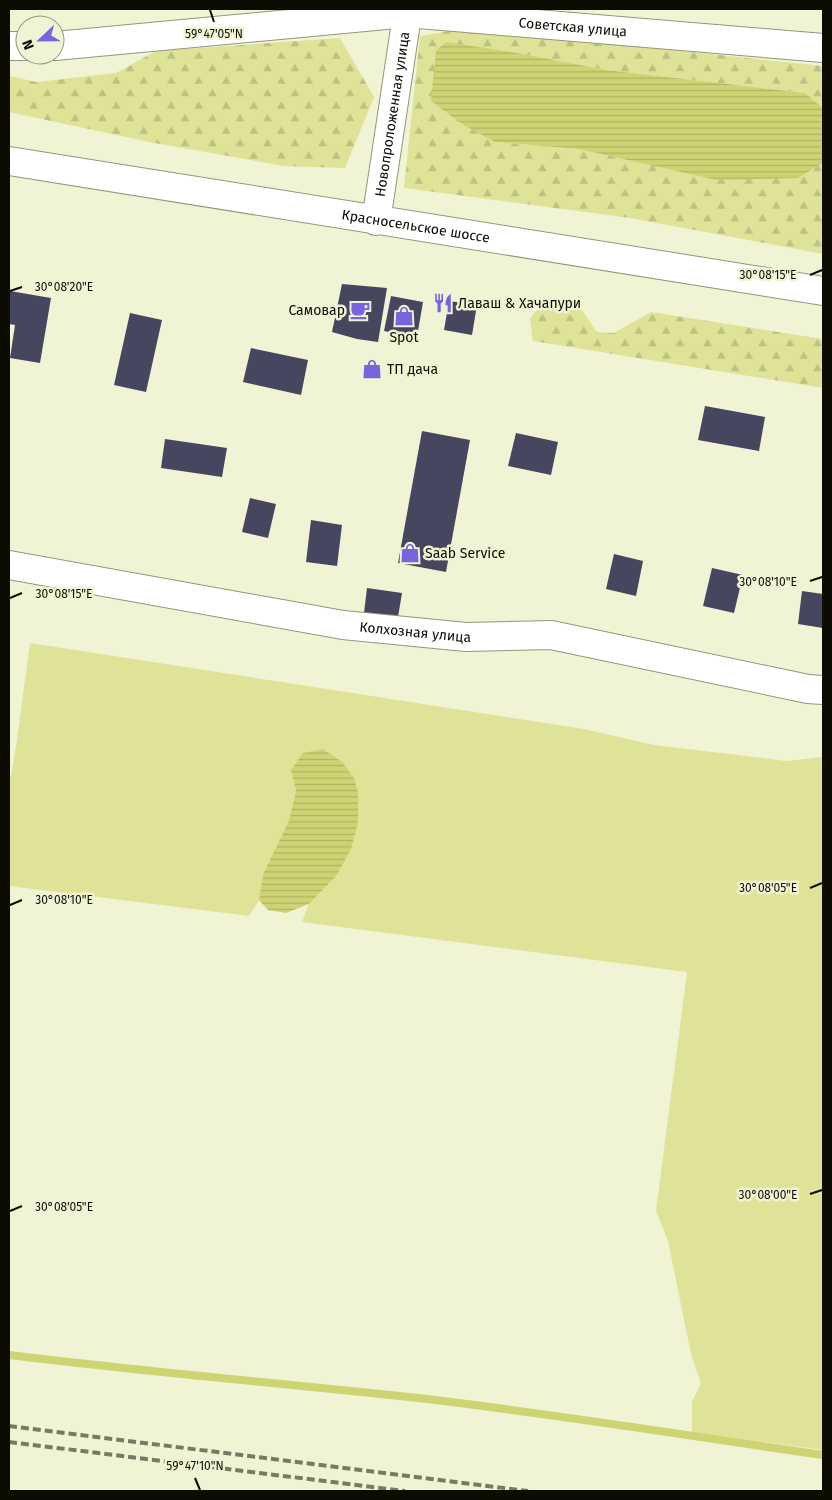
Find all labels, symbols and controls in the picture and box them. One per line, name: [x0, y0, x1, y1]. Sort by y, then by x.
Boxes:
street label: Советская улица: [518, 14, 628, 40]
north arrow: [15, 15, 65, 65]
text: 59°47'05"N: [185, 27, 243, 41]
street label: Новопроложенная улица: [372, 31, 413, 198]
text: N: [19, 37, 38, 52]
street label: Красносельское шоссе: [341, 206, 491, 247]
text: 30°08'15"E: [740, 268, 796, 282]
text: 30°08'20"E: [35, 280, 93, 294]
restaurant icon: Лаваш & Хачапури: [432, 292, 454, 314]
place label: Лаваш & Хачапури: [458, 295, 581, 312]
cafe icon: Самовар: [349, 299, 371, 321]
place label: Самовар: [288, 302, 345, 319]
shop icon: Spot: [393, 305, 415, 327]
place label: Spot: [389, 329, 420, 346]
shop icon: ТП дача: [361, 358, 383, 380]
place label: ТП дача: [387, 361, 438, 378]
shop icon: Saab Service: [399, 542, 421, 564]
place label: Saab Service: [425, 545, 505, 562]
text: 30°08'10"E: [739, 575, 797, 589]
text: 30°08'15"E: [36, 587, 92, 601]
street label: Колхозная улица: [359, 619, 471, 646]
text: 30°08'05"E: [739, 881, 797, 895]
text: 30°08'10"E: [35, 893, 93, 907]
text: 30°08'00"E: [738, 1188, 798, 1202]
text: 30°08'05"E: [35, 1200, 93, 1214]
text: 59°47'10"N: [166, 1459, 224, 1473]

